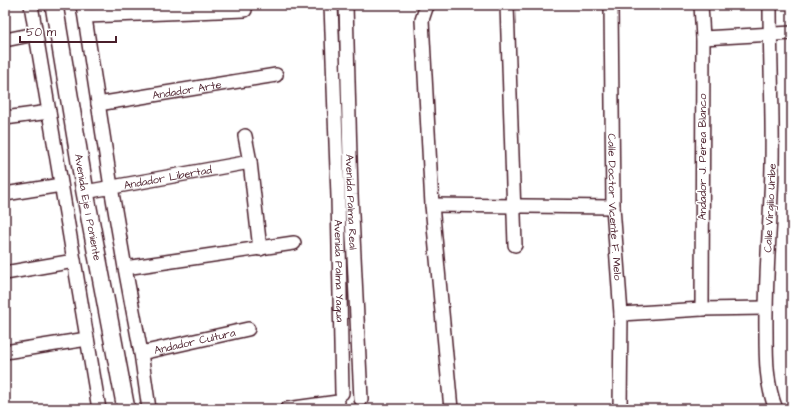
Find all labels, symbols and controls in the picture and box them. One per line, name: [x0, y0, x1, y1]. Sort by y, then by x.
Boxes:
scale bar: [20, 18, 116, 44]
text: 50 m: [26, 24, 57, 41]
street label: Andador Arte: [151, 77, 222, 103]
street label: Andador J. Perea Blanco: [695, 93, 710, 220]
street label: Calle Doctor Vicente F. Melo: [605, 133, 626, 282]
street label: Avenida Eje 1 Poniente: [71, 153, 105, 262]
street label: Avenida Palma Real: [342, 154, 361, 250]
street label: Andador Libertad: [122, 162, 213, 192]
street label: Calle Virgilio Uribe: [760, 163, 781, 253]
street label: Avenida Palma Yagua: [331, 219, 348, 323]
street label: Andador Cultura: [153, 324, 237, 357]

